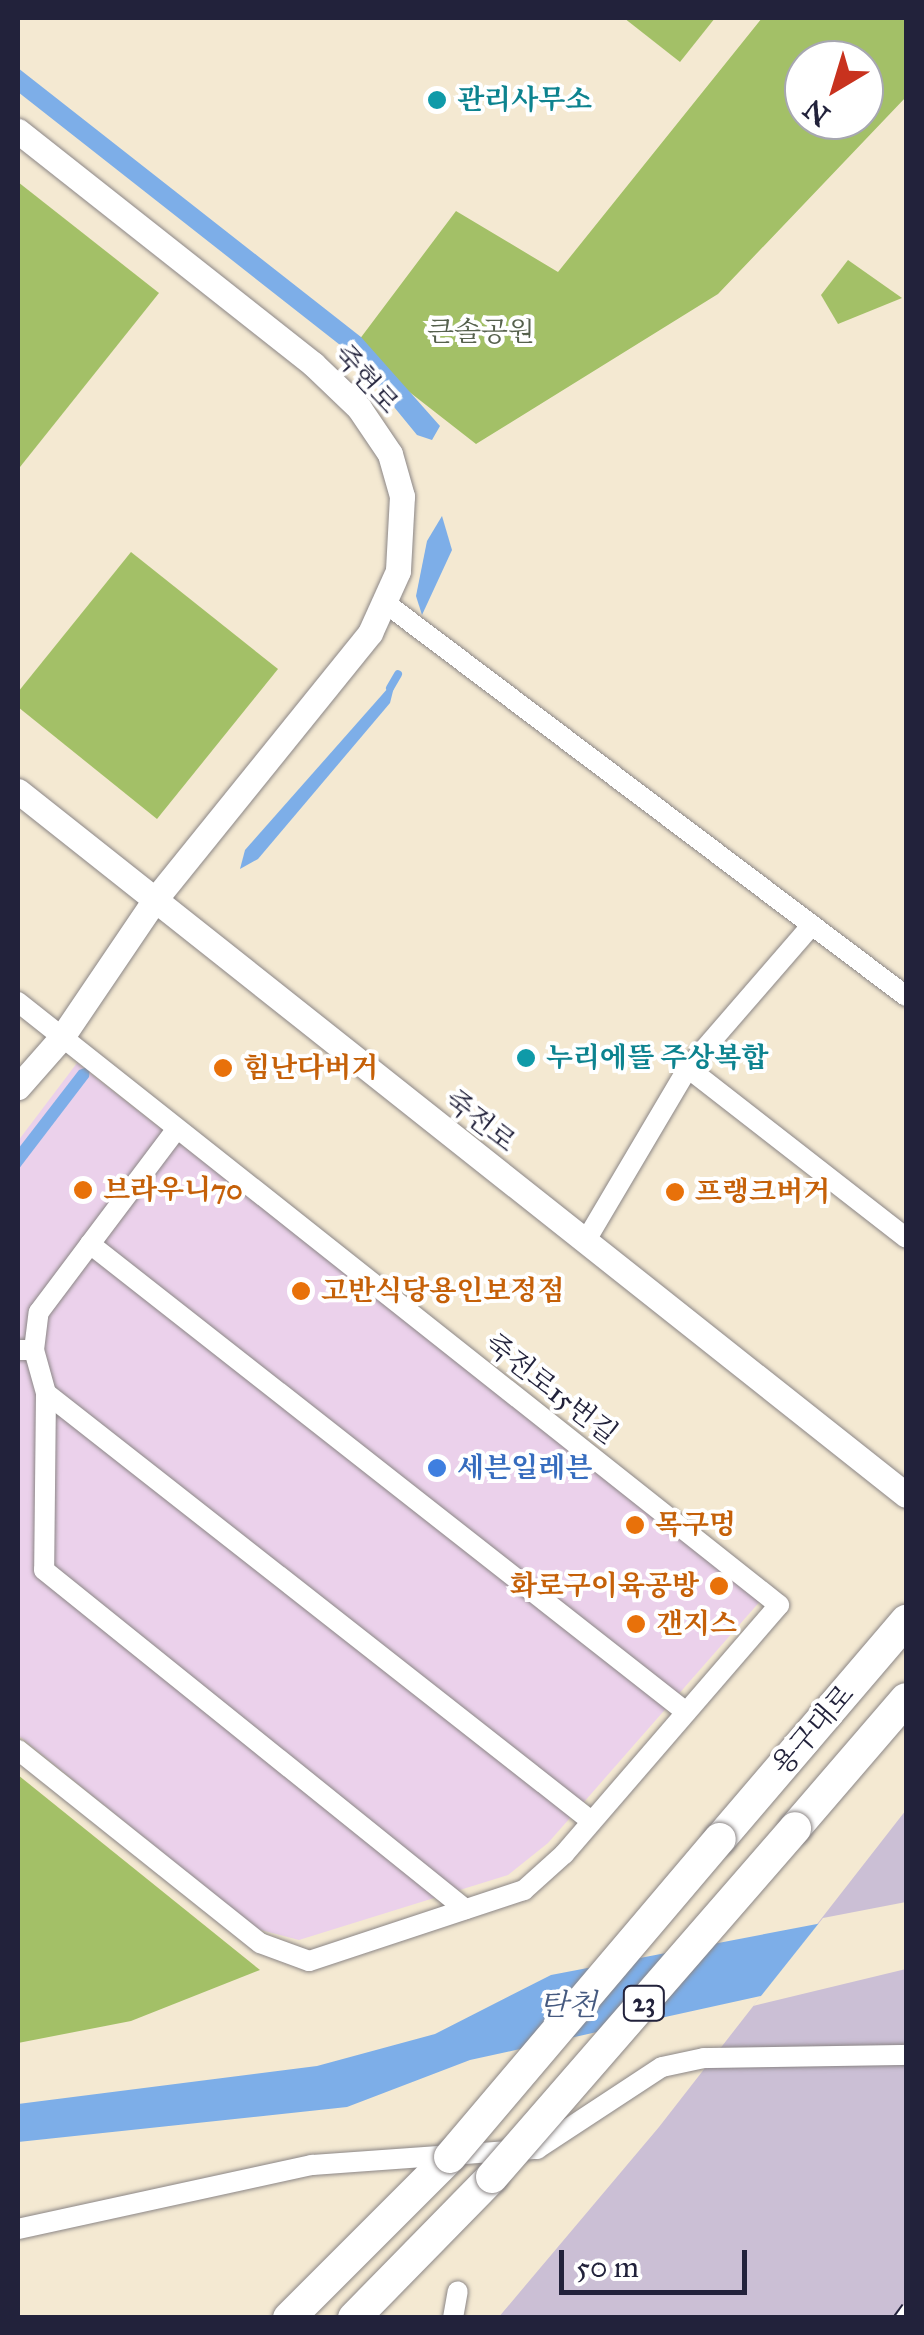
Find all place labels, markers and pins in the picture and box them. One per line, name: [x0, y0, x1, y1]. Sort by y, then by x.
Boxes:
place label: 관리사무소: [457, 83, 592, 117]
marker: 관리사무소: [426, 89, 448, 111]
place label: 누리에뜰 주상복합: [546, 1041, 768, 1075]
marker: 누리에뜰 주상복합: [515, 1047, 537, 1069]
place label: 힘난다버거: [243, 1051, 378, 1085]
marker: 힘난다버거: [212, 1057, 234, 1079]
place label: 브라우니70: [103, 1173, 242, 1207]
place label: 프랭크버거: [695, 1175, 830, 1209]
marker: 브라우니70: [72, 1179, 94, 1201]
marker: 프랭크버거: [664, 1181, 686, 1203]
place label: 고반식당용인보정점: [321, 1274, 564, 1308]
marker: 고반식당용인보정점: [290, 1280, 312, 1302]
place label: 세븐일레븐: [457, 1451, 592, 1485]
marker: 세븐일레븐: [426, 1457, 448, 1479]
place label: 목구멍: [655, 1508, 736, 1542]
marker: 목구멍: [624, 1514, 646, 1536]
place label: 화로구이육공방: [510, 1569, 699, 1603]
marker: 화로구이육공방: [708, 1575, 730, 1597]
place label: 갠지스: [656, 1607, 737, 1641]
marker: 갠지스: [625, 1613, 647, 1635]

